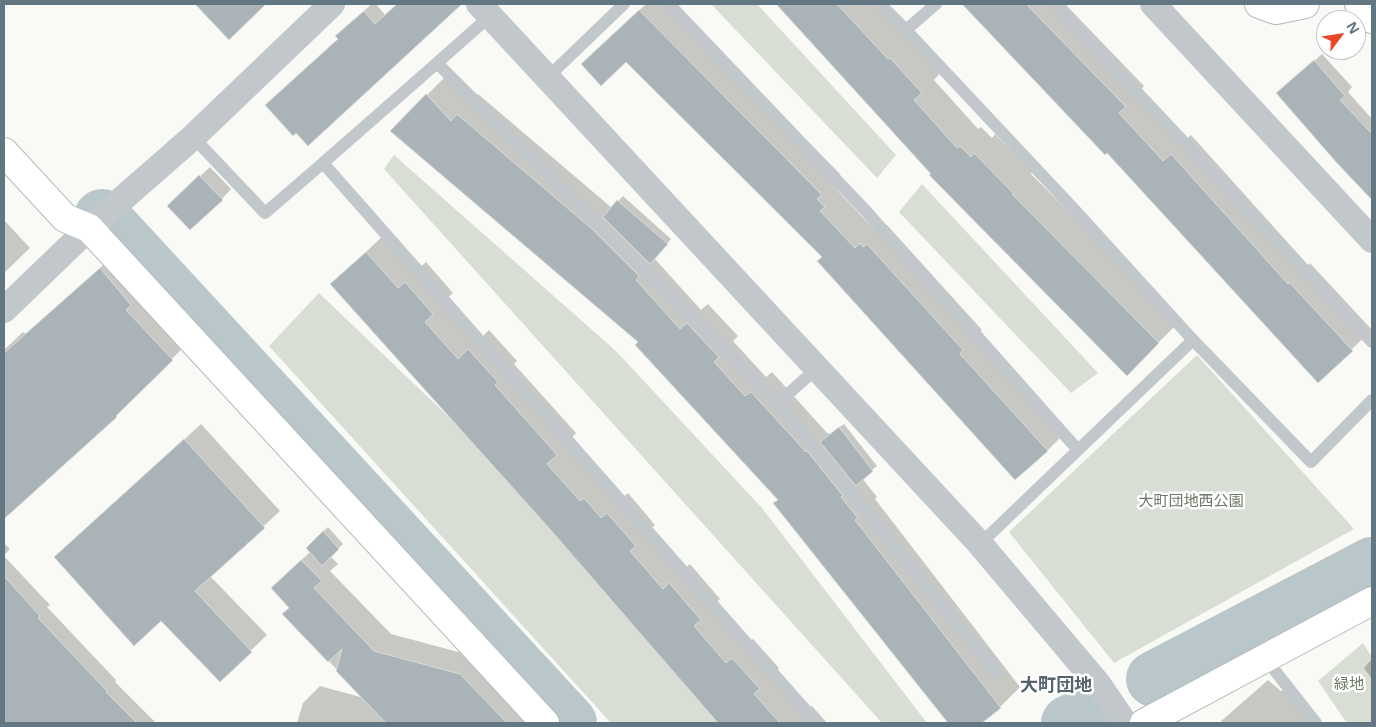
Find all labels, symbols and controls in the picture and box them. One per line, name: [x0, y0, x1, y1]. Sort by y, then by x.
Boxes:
north arrow: [1316, 10, 1366, 60]
text: N: [1342, 18, 1365, 37]
park label: 大町団地西公園: [1139, 493, 1243, 511]
district label: 大町団地: [1020, 675, 1092, 697]
park label: 緑地: [1334, 676, 1364, 694]

